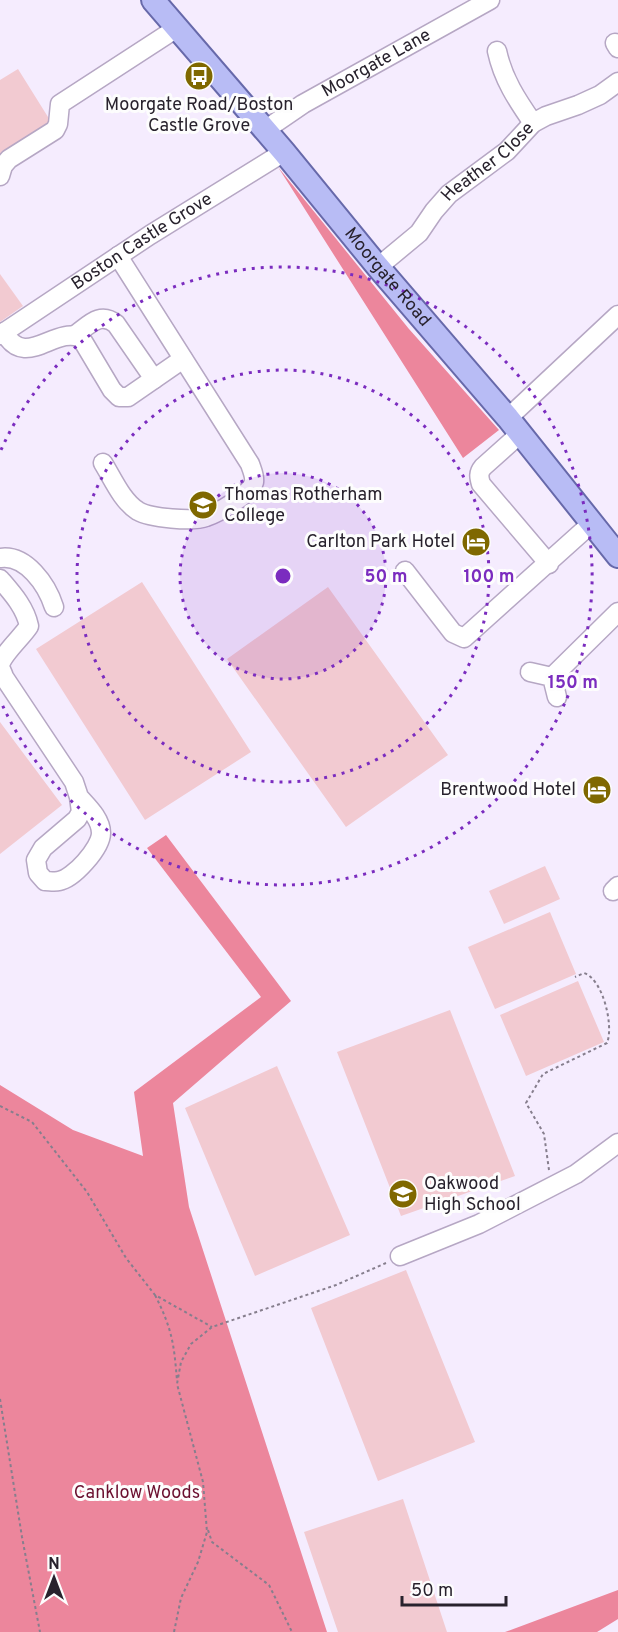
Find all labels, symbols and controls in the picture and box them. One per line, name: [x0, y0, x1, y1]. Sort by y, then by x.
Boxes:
street label: Moorgate Lane: [318, 24, 435, 103]
bus stop icon: Moorgate Road/Boston Castle Grove: [183, 60, 215, 92]
place label: Moorgate Road/Boston Castle Grove: [105, 94, 293, 138]
street label: Heather Close: [436, 117, 539, 206]
street label: Boston Castle Grove: [67, 188, 217, 296]
street label: Moorgate Road: [339, 223, 436, 332]
place label: Thomas Rotherham College: [224, 484, 383, 528]
school or university icon: Thomas Rotherham College: [187, 489, 219, 521]
hotel icon: Carlton Park Hotel: [460, 526, 492, 558]
place label: Carlton Park Hotel: [306, 531, 455, 554]
centre of rings: [273, 566, 293, 586]
text: 50 m: [364, 566, 408, 589]
text: 100 m: [463, 566, 515, 589]
text: 150 m: [548, 672, 598, 695]
hotel icon: Brentwood Hotel: [581, 774, 613, 806]
place label: Brentwood Hotel: [440, 779, 576, 802]
place label: Oakwood High School: [424, 1173, 521, 1217]
school or university icon: Oakwood High School: [387, 1178, 419, 1210]
park label: Canklow Woods: [74, 1482, 200, 1505]
north arrow: [24, 1548, 84, 1608]
text: N: [48, 1555, 60, 1575]
scale bar: [402, 1569, 506, 1607]
text: 50 m: [411, 1580, 453, 1603]

